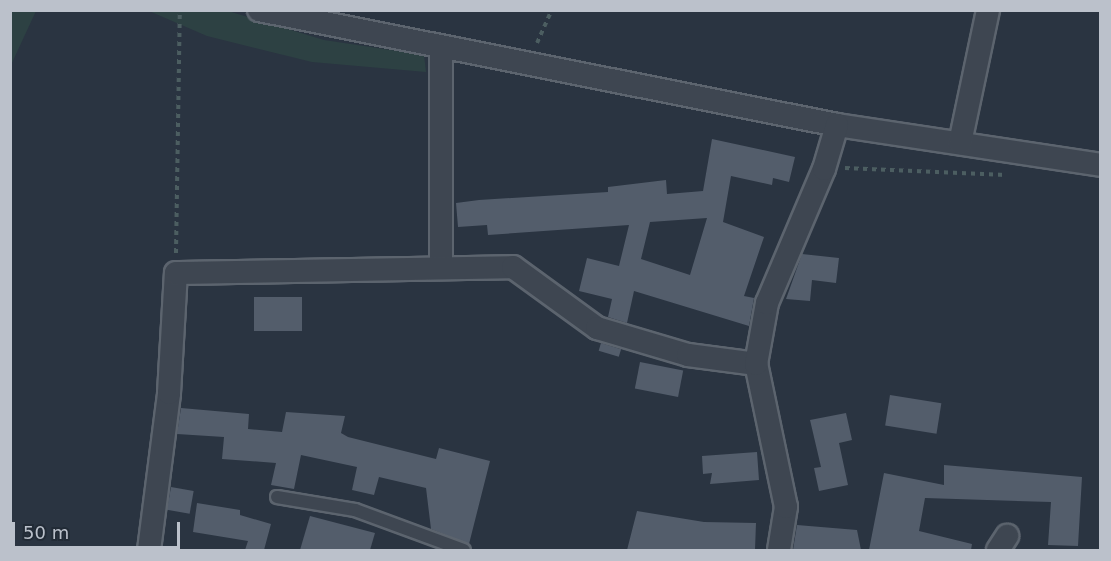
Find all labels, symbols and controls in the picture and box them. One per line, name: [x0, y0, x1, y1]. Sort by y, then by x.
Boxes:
scale bar: [15, 510, 183, 548]
text: 50 m: [23, 522, 69, 543]

